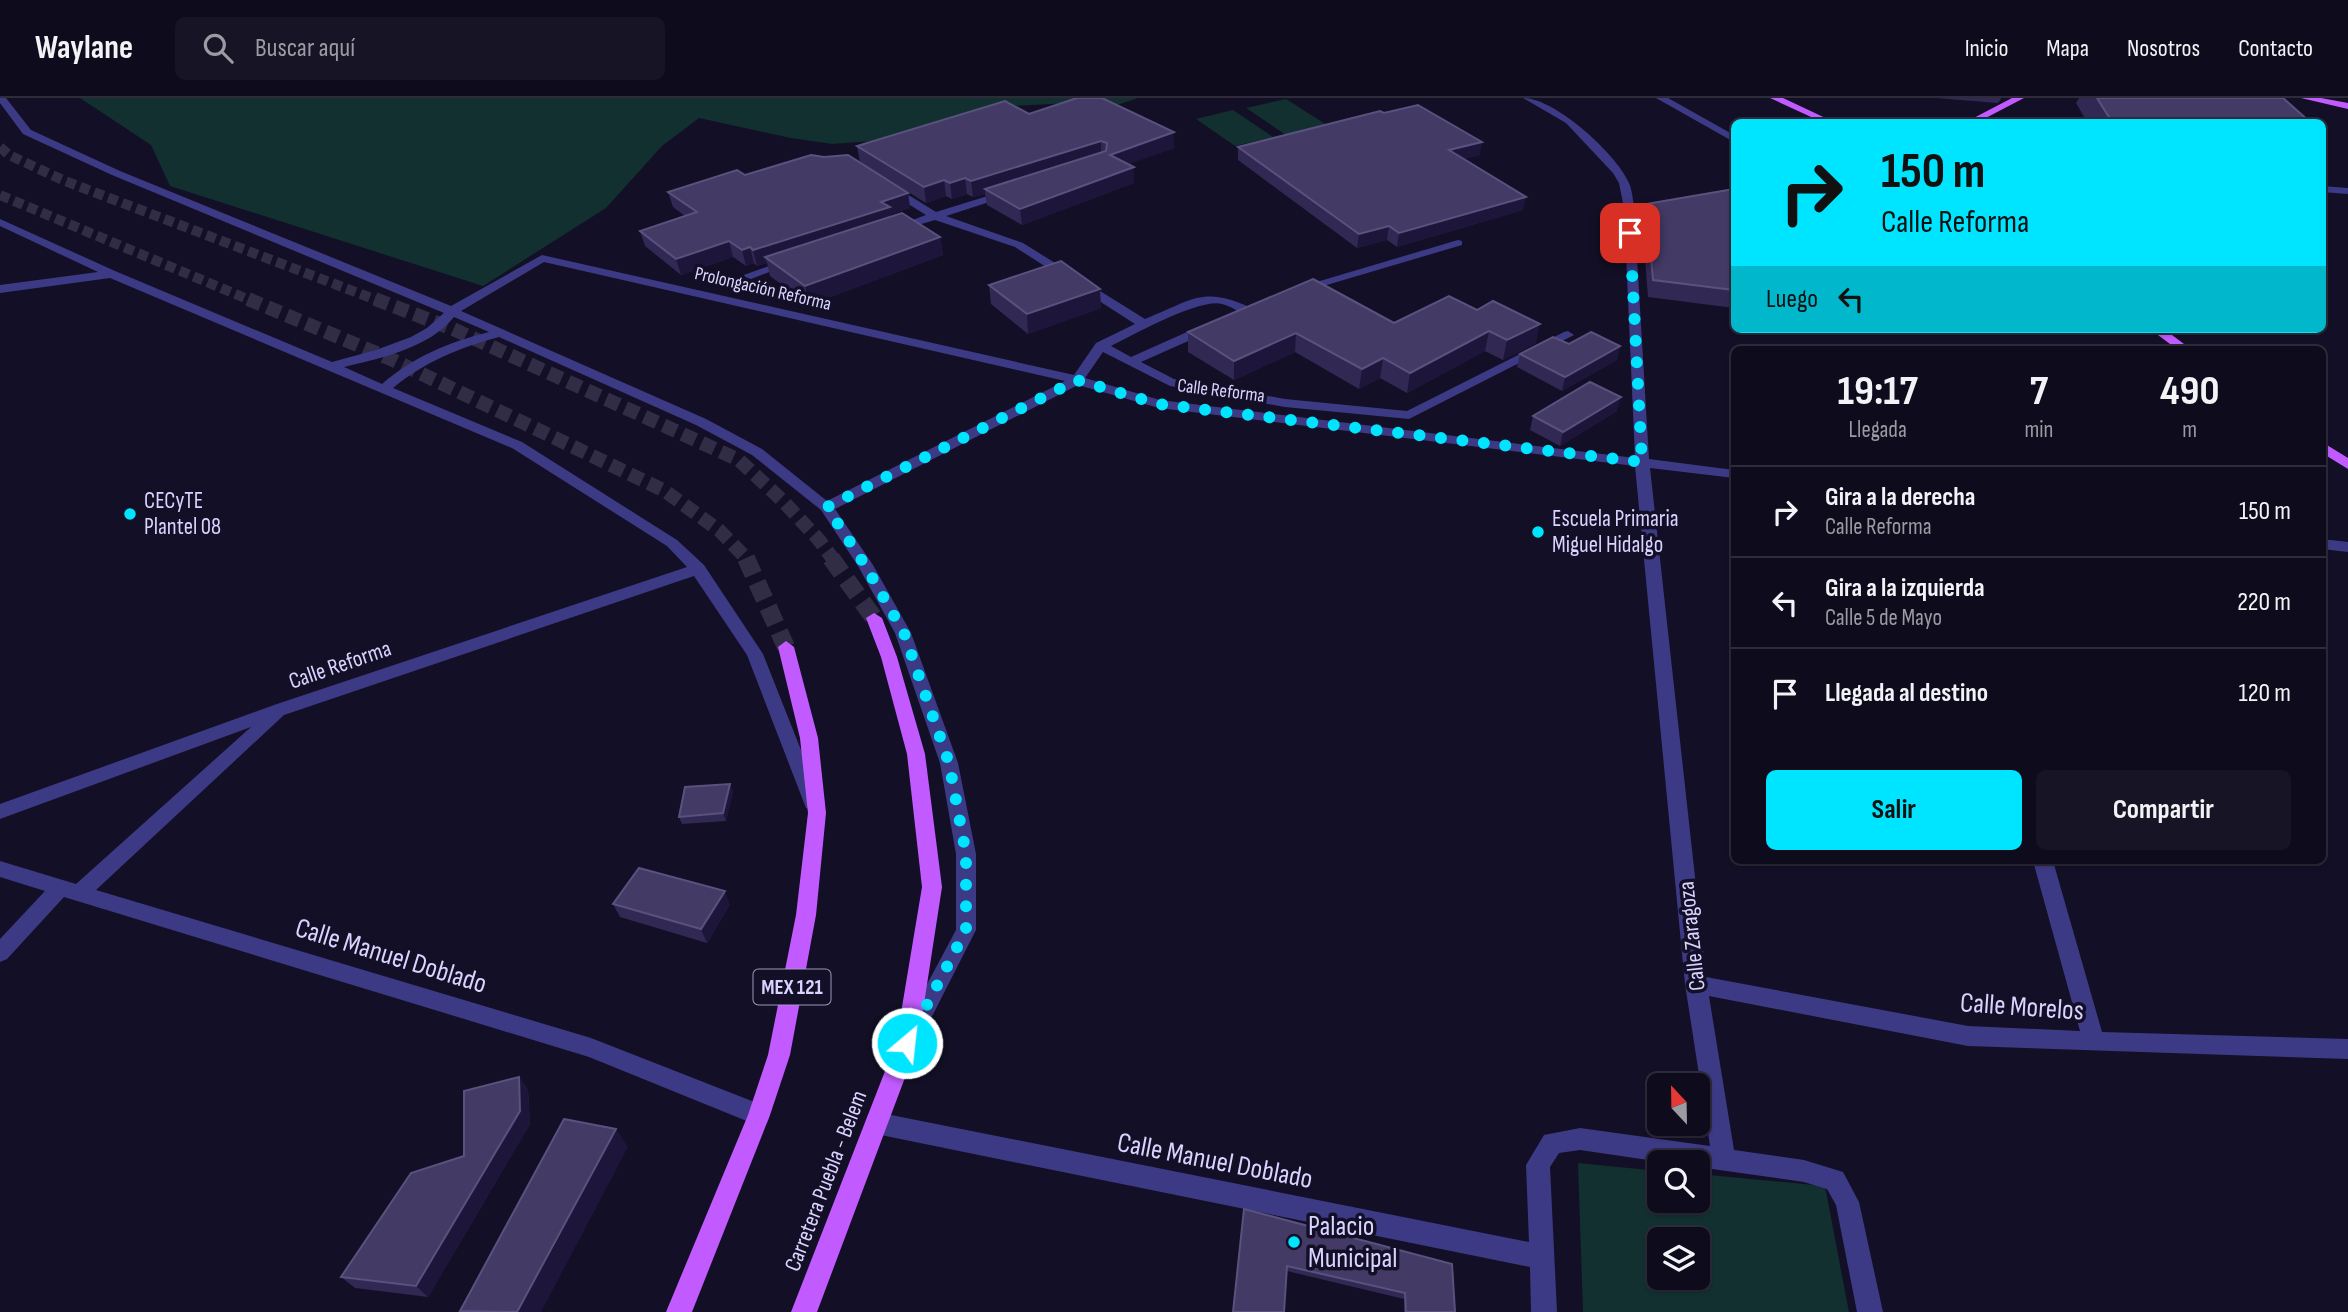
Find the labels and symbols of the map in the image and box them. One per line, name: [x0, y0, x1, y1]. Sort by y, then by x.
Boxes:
pin: [1600, 203, 1660, 263]
street label: Prolongación Reforma: [692, 262, 834, 316]
street label: Calle Reforma: [1176, 374, 1266, 408]
place label: CECyTE Plantel 08: [144, 487, 221, 541]
place label: Escuela Primaria Miguel Hidalgo: [1552, 505, 1679, 559]
marker: CECyTE Plantel 08: [122, 506, 138, 522]
marker: Escuela Primaria Miguel Hidalgo: [1530, 524, 1546, 540]
street label: Calle Reforma: [285, 634, 395, 696]
street label: Calle Zaragoza: [1672, 880, 1712, 992]
street label: Calle Manuel Doblado: [291, 911, 491, 1001]
road number: MEX 121: [754, 970, 830, 1004]
street label: Calle Morelos: [1959, 986, 2085, 1028]
position arrow: [870, 1006, 944, 1080]
north arrow: [1647, 1073, 1710, 1136]
street label: Carretera Puebla - Belem: [779, 1087, 873, 1275]
street label: Calle Manuel Doblado: [1115, 1126, 1315, 1196]
place label: Palacio Municipal: [1308, 1210, 1398, 1275]
marker: Palacio Municipal: [1286, 1234, 1302, 1250]

